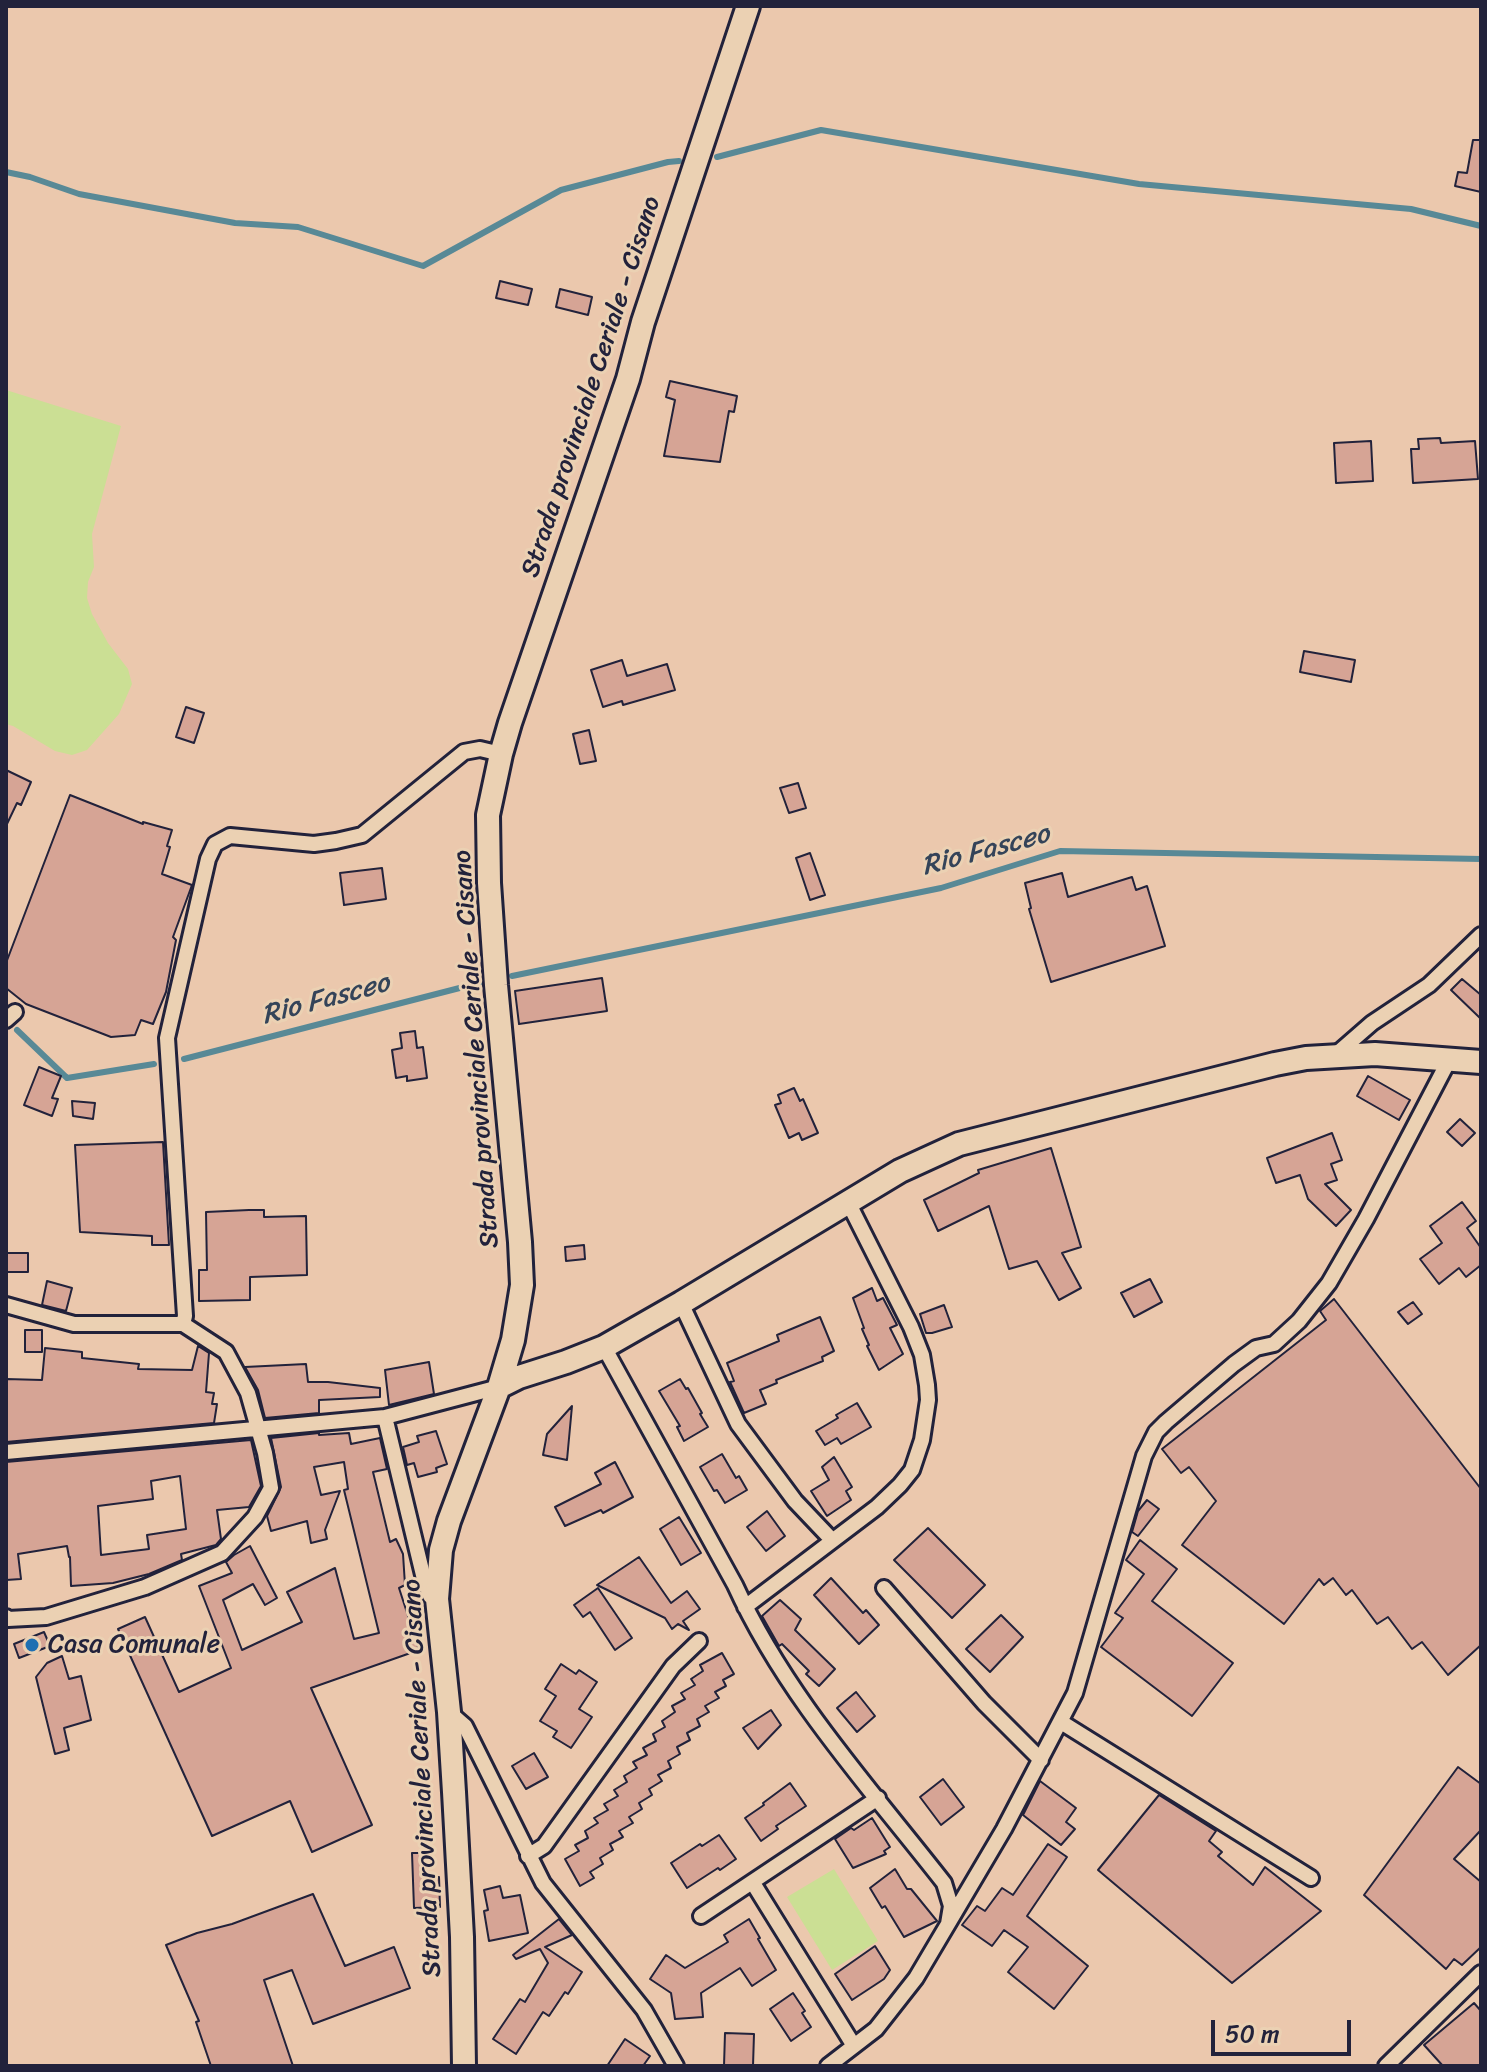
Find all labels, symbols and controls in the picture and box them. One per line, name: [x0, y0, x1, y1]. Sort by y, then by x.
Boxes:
street label: Strada provinciale Ceriale - Cisano: [516, 193, 668, 581]
water label: Rio Fasceo: [919, 818, 1053, 884]
street label: Strada provinciale Ceriale - Cisano: [448, 849, 506, 1249]
water label: Rio Fasceo: [259, 967, 393, 1033]
street label: Strada provinciale Ceriale - Cisano: [397, 1578, 449, 1978]
place label: Casa Comunale: [48, 1629, 220, 1661]
marker: Casa Comunale: [23, 1636, 41, 1654]
scale bar: [1215, 2004, 1355, 2054]
text: 50 m: [1225, 2013, 1280, 2055]

